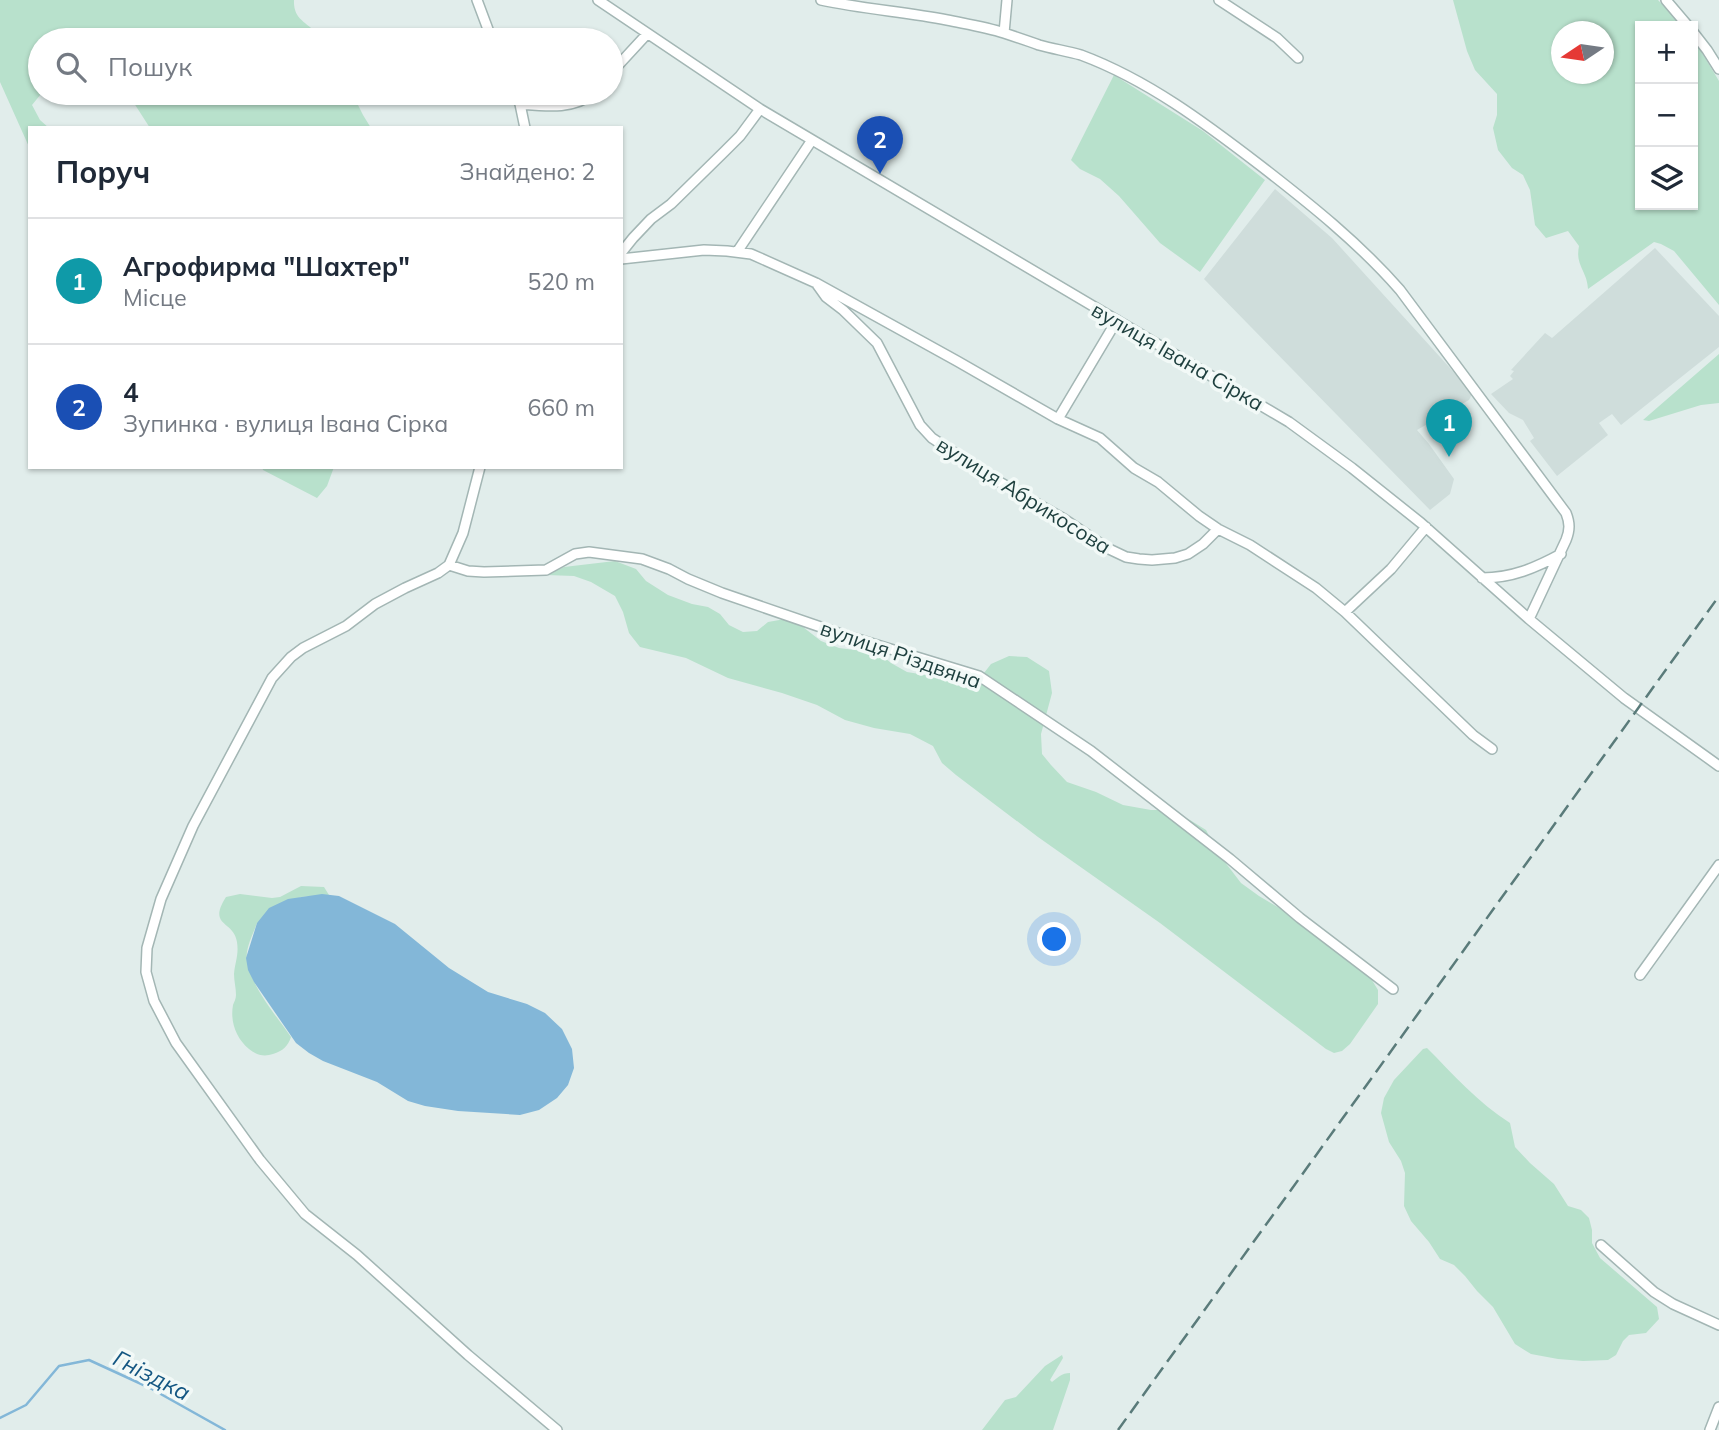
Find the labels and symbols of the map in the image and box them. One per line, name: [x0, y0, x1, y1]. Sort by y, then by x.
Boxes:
north arrow: [1551, 21, 1614, 84]
pin: 2: [857, 116, 903, 174]
street label: вулиця Івана Сірка: [1087, 296, 1269, 416]
pin: 1: [1426, 399, 1472, 457]
street label: вулиця Абрикосова: [932, 431, 1116, 559]
street label: вулиця Різдвяна: [817, 614, 985, 694]
your location: [1037, 922, 1071, 956]
water label: Гніздка: [109, 1343, 195, 1407]

